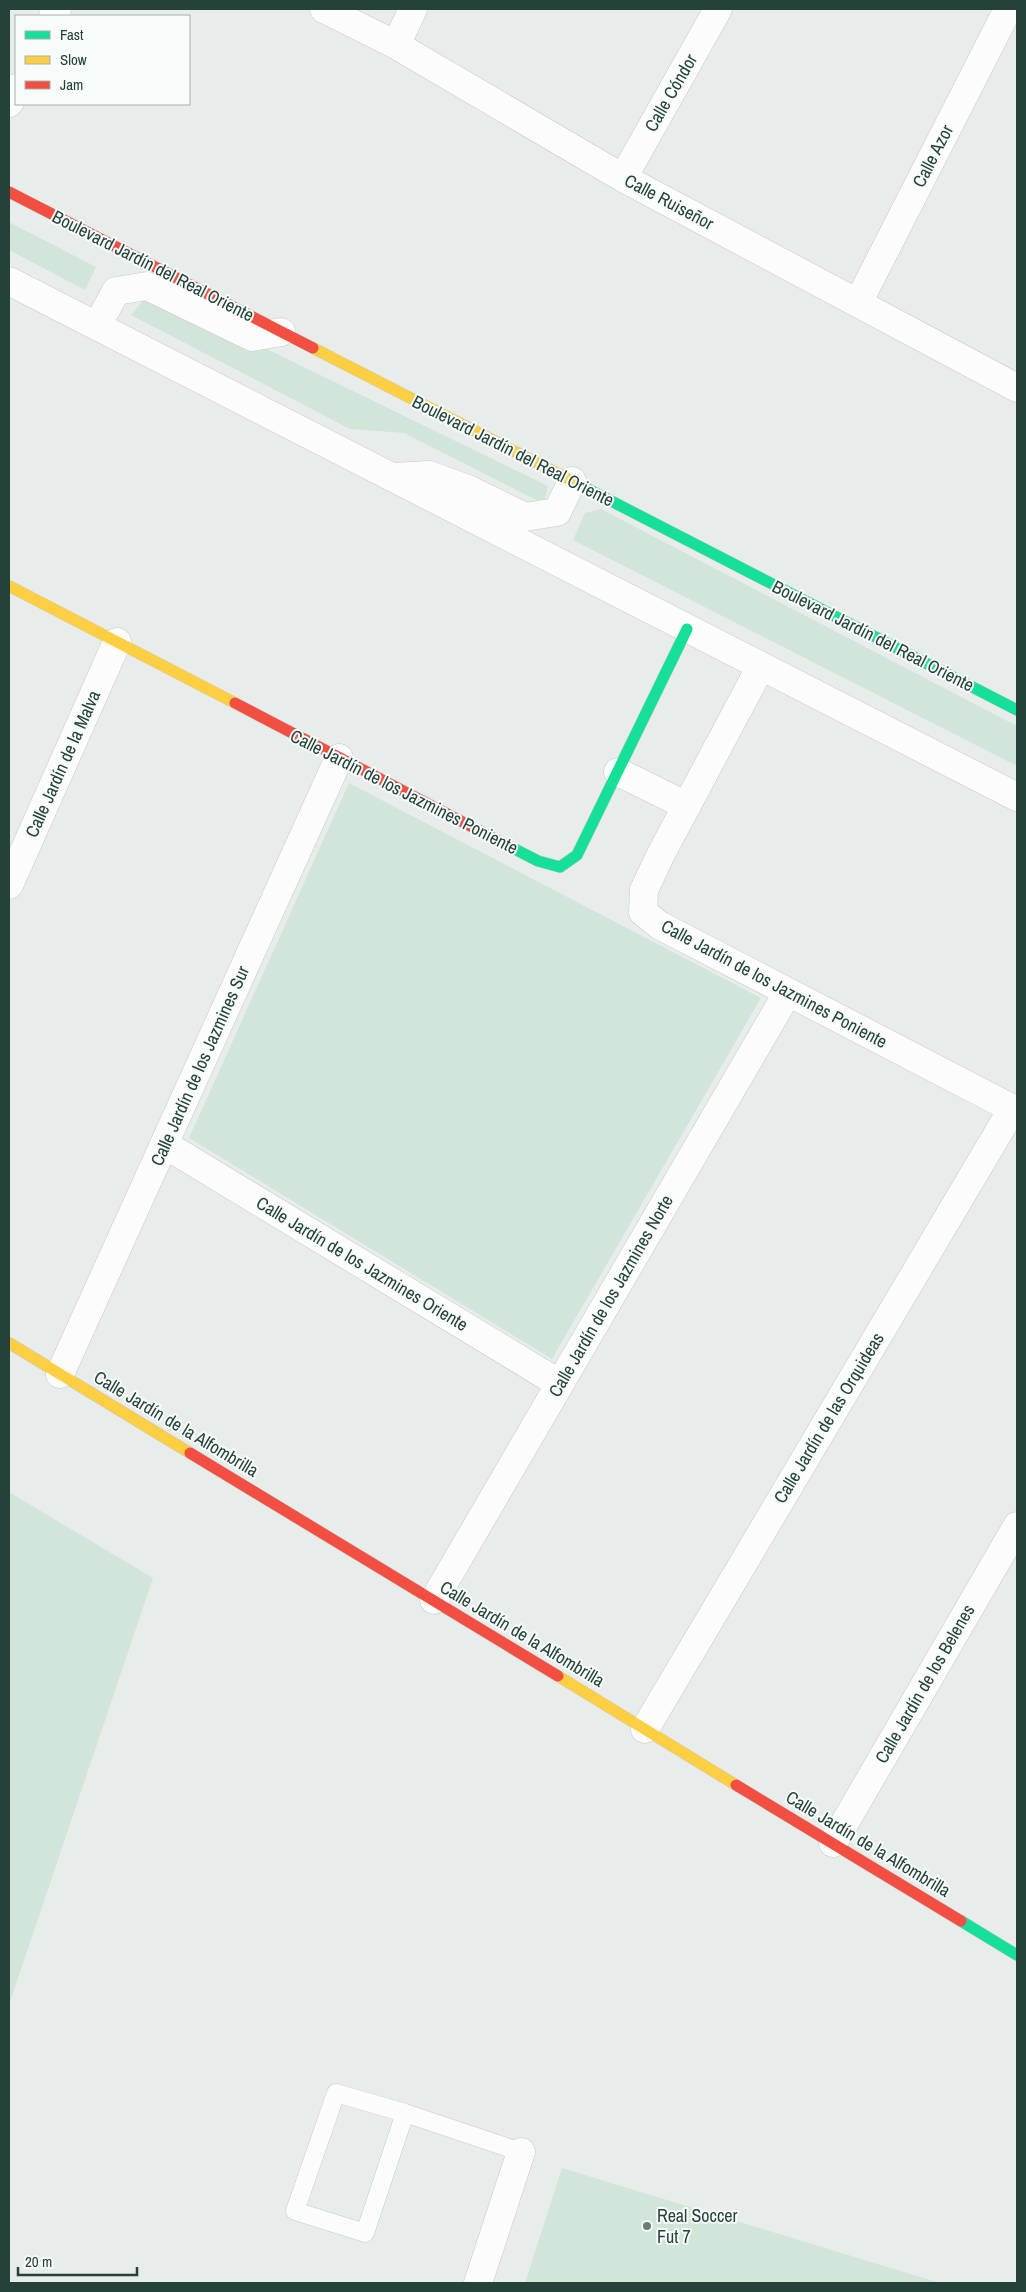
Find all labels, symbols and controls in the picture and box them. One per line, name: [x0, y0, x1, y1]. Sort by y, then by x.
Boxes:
legend: [15, 15, 190, 105]
text: Fast: [60, 24, 84, 45]
text: Slow: [60, 49, 87, 70]
street label: Calle Cóndor: [638, 49, 703, 136]
text: Jam: [60, 74, 83, 95]
street label: Calle Azor: [906, 120, 959, 191]
street label: Calle Ruiseñor: [620, 168, 718, 236]
street label: Boulevard Jardín del Real Oriente: [48, 204, 258, 327]
street label: Boulevard Jardín del Real Oriente: [408, 389, 618, 512]
street label: Boulevard Jardín del Real Oriente: [768, 574, 978, 697]
street label: Calle Jardín de la Malva: [19, 686, 106, 841]
street label: Calle Jardín de los Jazmines Poniente: [286, 723, 522, 860]
street label: Calle Jardín de los Jazmines Poniente: [657, 913, 892, 1054]
street label: Calle Jardín de los Jazmines Sur: [144, 962, 255, 1170]
street label: Calle Jardín de los Jazmines Oriente: [252, 1190, 473, 1337]
street label: Calle Jardín de los Jazmines Norte: [542, 1190, 679, 1401]
street label: Calle Jardín de las Orquideas: [768, 1328, 890, 1508]
street label: Calle Jardín de la Alfombrilla: [89, 1364, 263, 1483]
street label: Calle Jardín de la Alfombrilla: [435, 1574, 609, 1693]
street label: Calle Jardín de los Belenes: [869, 1600, 980, 1768]
street label: Calle Jardín de la Alfombrilla: [781, 1784, 955, 1903]
place label: Real Soccer Fut 7: [657, 2203, 737, 2249]
marker: Real Soccer Fut 7: [641, 2220, 653, 2232]
scale bar: [18, 2244, 136, 2276]
text: 20 m: [25, 2251, 52, 2272]

